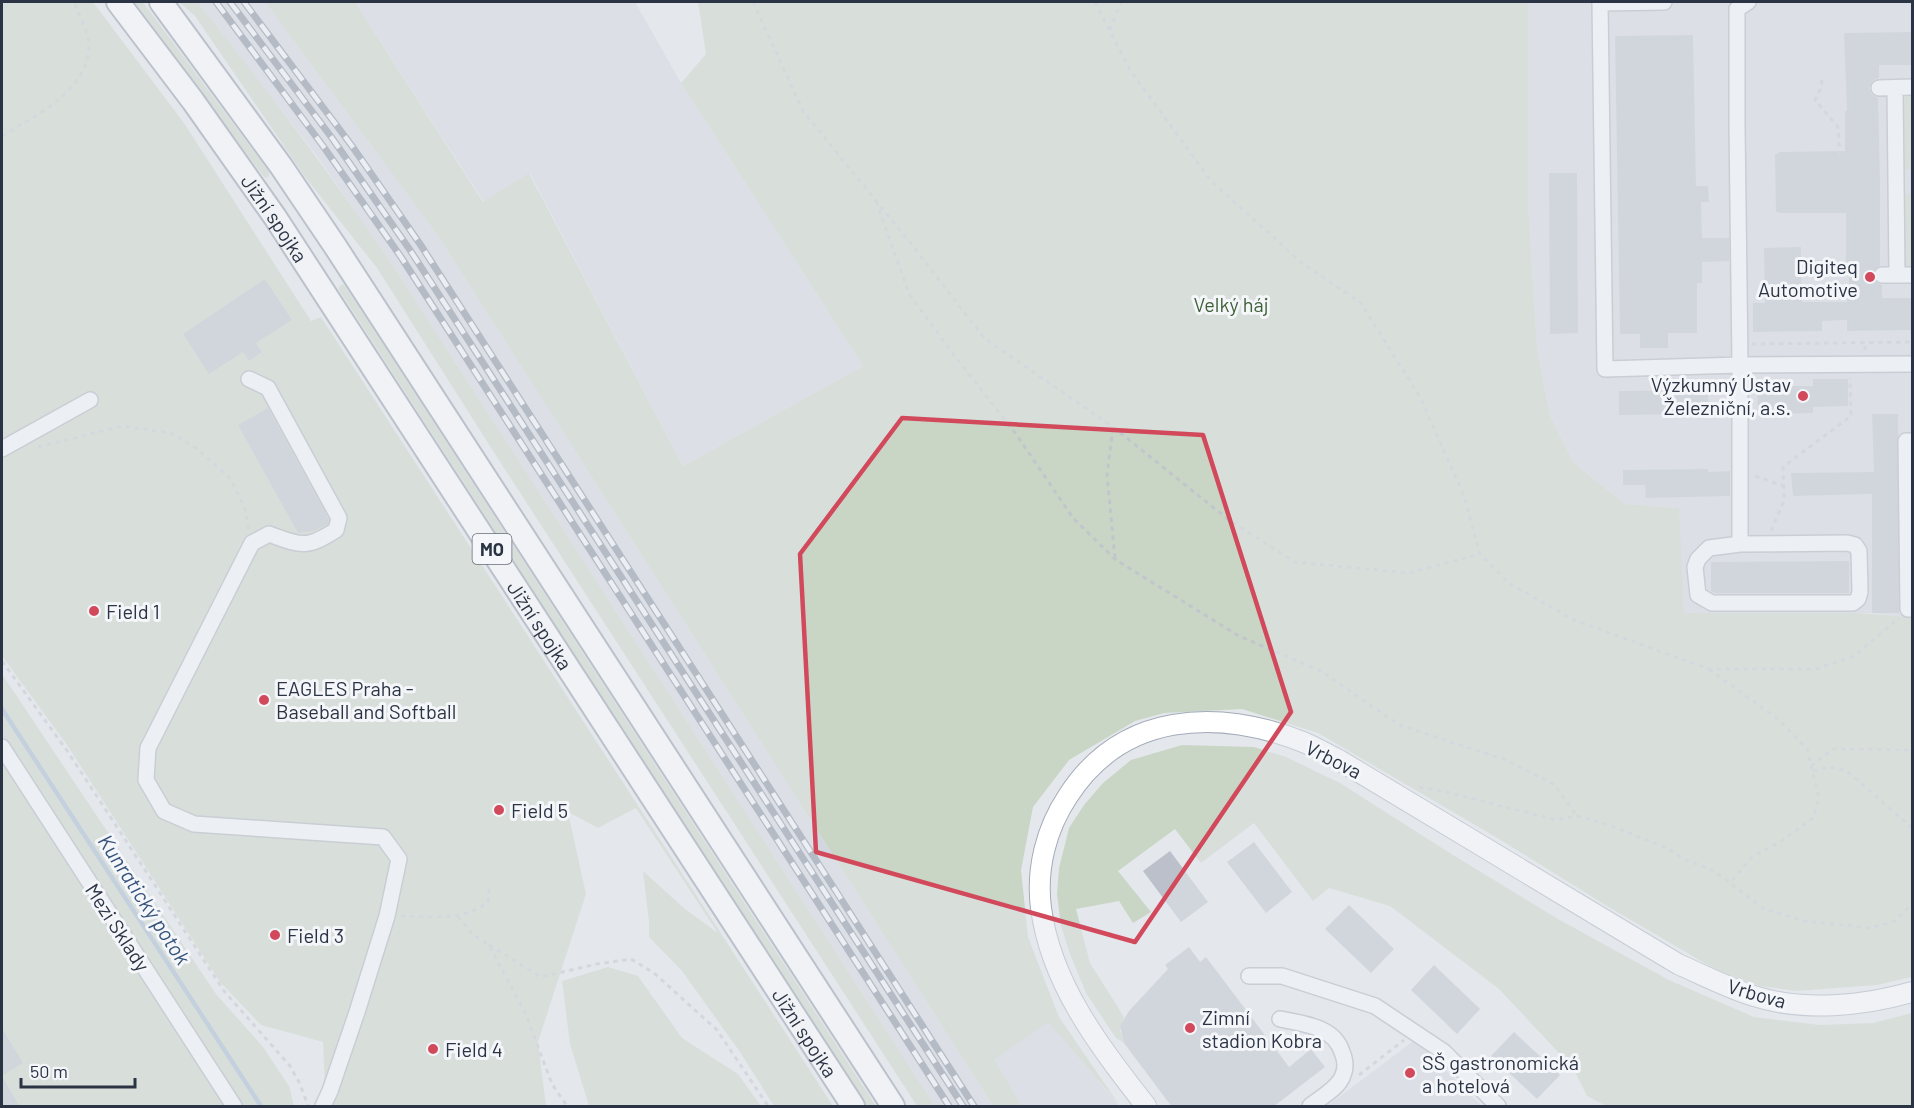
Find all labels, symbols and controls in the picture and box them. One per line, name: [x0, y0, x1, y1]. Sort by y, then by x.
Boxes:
street label: Jižní spojka: [236, 169, 313, 267]
place label: Digiteq Automotive: [1758, 254, 1858, 301]
marker: Digiteq Automotive: [1863, 270, 1877, 284]
park label: Velký háj: [1193, 292, 1269, 316]
place label: Výzkumný Ústav Železniční, a.s.: [1651, 372, 1791, 419]
marker: Výzkumný Ústav Železniční, a.s.: [1796, 389, 1810, 403]
road number: MO: [472, 534, 512, 564]
street label: Jižní spojka: [503, 576, 578, 674]
place label: Field 1: [106, 599, 160, 623]
marker: Field 1: [87, 604, 101, 618]
place label: EAGLES Praha - Baseball and Softball: [276, 676, 456, 723]
marker: EAGLES Praha - Baseball and Softball: [257, 693, 271, 707]
street label: Vrbova: [1302, 735, 1366, 783]
place label: Field 5: [511, 798, 568, 822]
marker: Field 5: [492, 803, 506, 817]
water label: Kunratický potok: [94, 829, 197, 969]
street label: Mezi Sklady: [81, 879, 155, 975]
place label: Field 3: [287, 923, 344, 947]
marker: Field 3: [268, 928, 282, 942]
street label: Vrbova: [1725, 973, 1789, 1013]
street label: Jižní spojka: [768, 984, 843, 1081]
place label: Zimní stadion Kobra: [1202, 1005, 1322, 1052]
marker: Zimní stadion Kobra: [1183, 1021, 1197, 1035]
place label: Field 4: [445, 1037, 503, 1061]
marker: Field 4: [426, 1042, 440, 1056]
place label: SŠ gastronomická a hotelová: [1422, 1050, 1579, 1097]
scale bar: [21, 1051, 135, 1089]
text: 50 m: [30, 1060, 68, 1082]
marker: SŠ gastronomická a hotelová: [1403, 1066, 1417, 1080]

